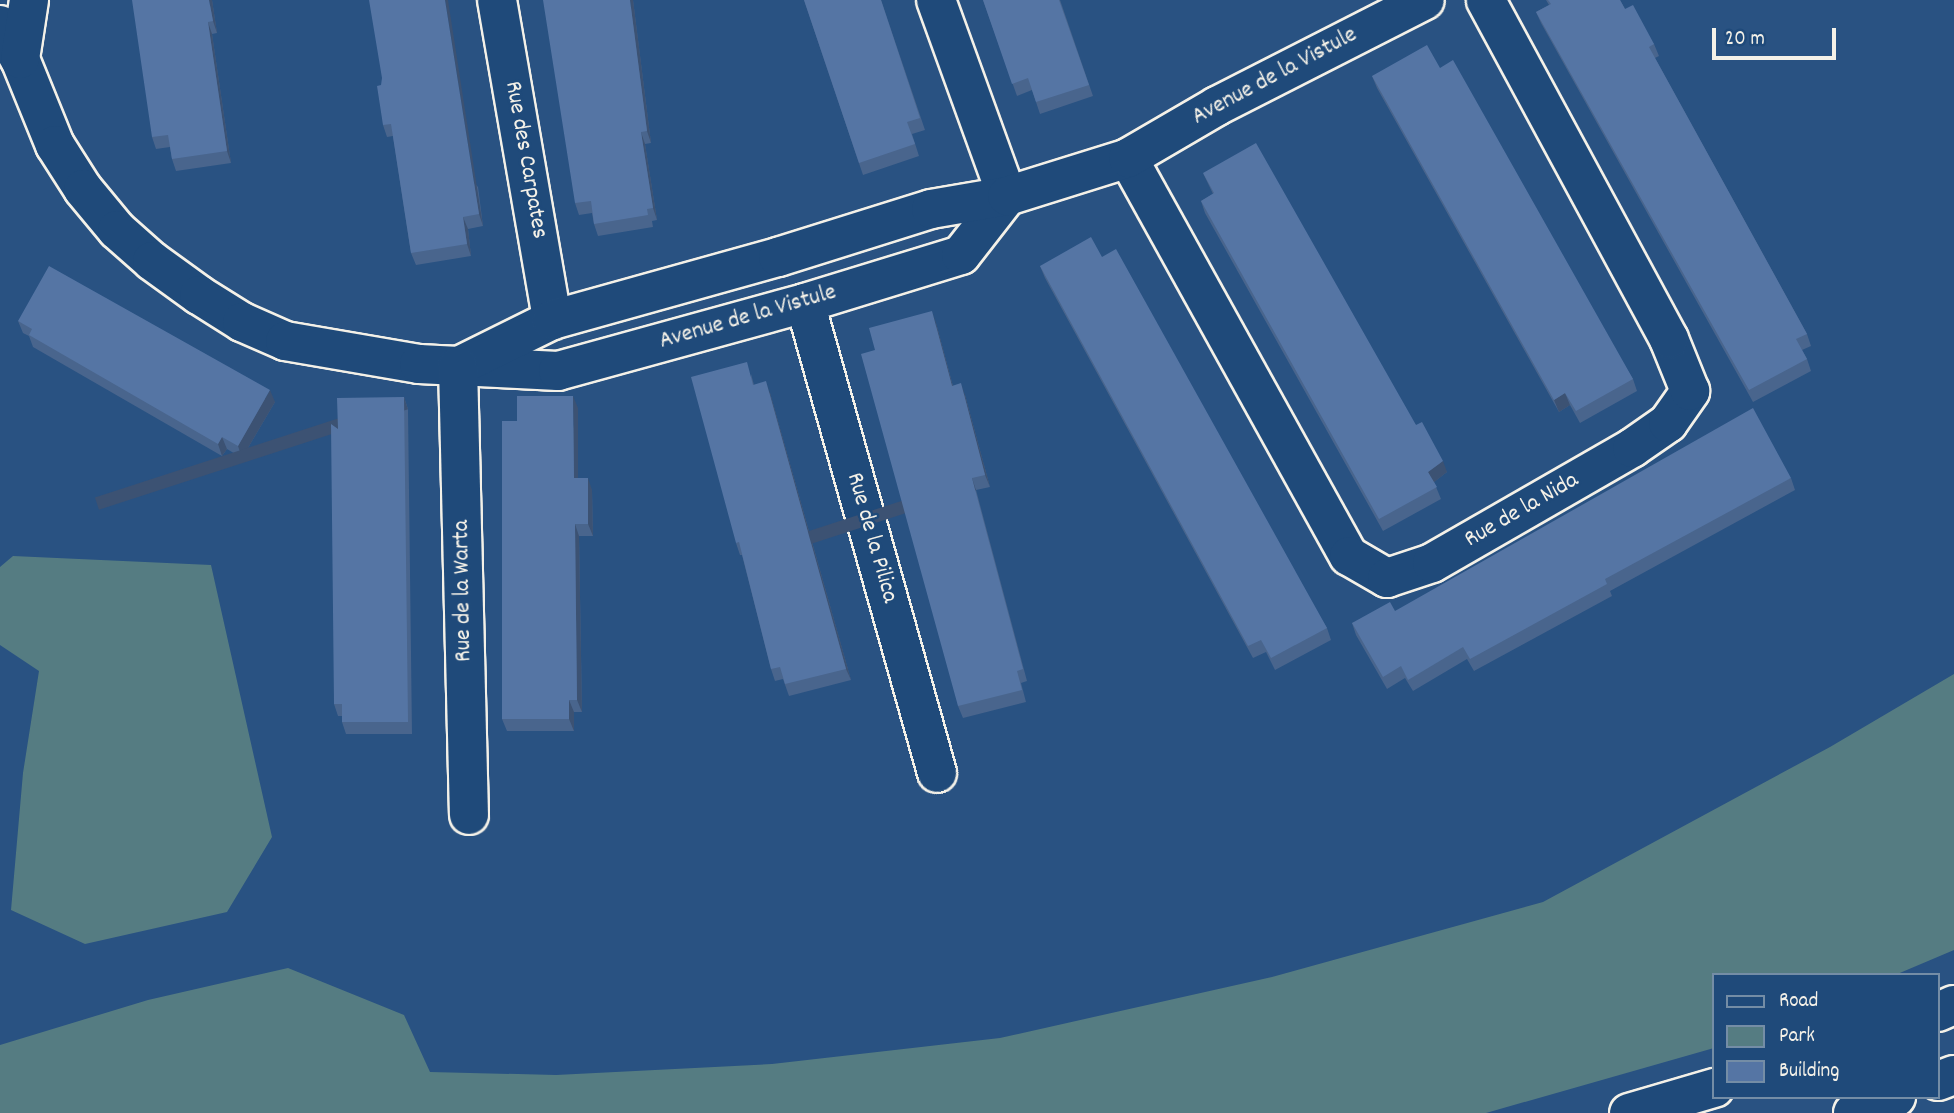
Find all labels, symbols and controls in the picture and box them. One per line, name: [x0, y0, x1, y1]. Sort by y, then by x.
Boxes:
scale bar: [1716, 14, 1840, 58]
street label: Avenue de la Vistule: [1188, 21, 1362, 133]
text: 20 m: [1725, 25, 1765, 55]
street label: Rue des Carpates: [497, 79, 553, 241]
street label: Avenue de la Vistule: [656, 279, 840, 357]
street label: Rue de la Nida: [1460, 467, 1584, 555]
street label: Rue de la Pilica: [839, 470, 903, 606]
street label: Rue de la Warta: [448, 520, 480, 662]
legend: [1713, 973, 1940, 1099]
text: Road: [1779, 987, 1818, 1017]
text: Park: [1779, 1022, 1815, 1052]
text: Building: [1779, 1057, 1839, 1087]

